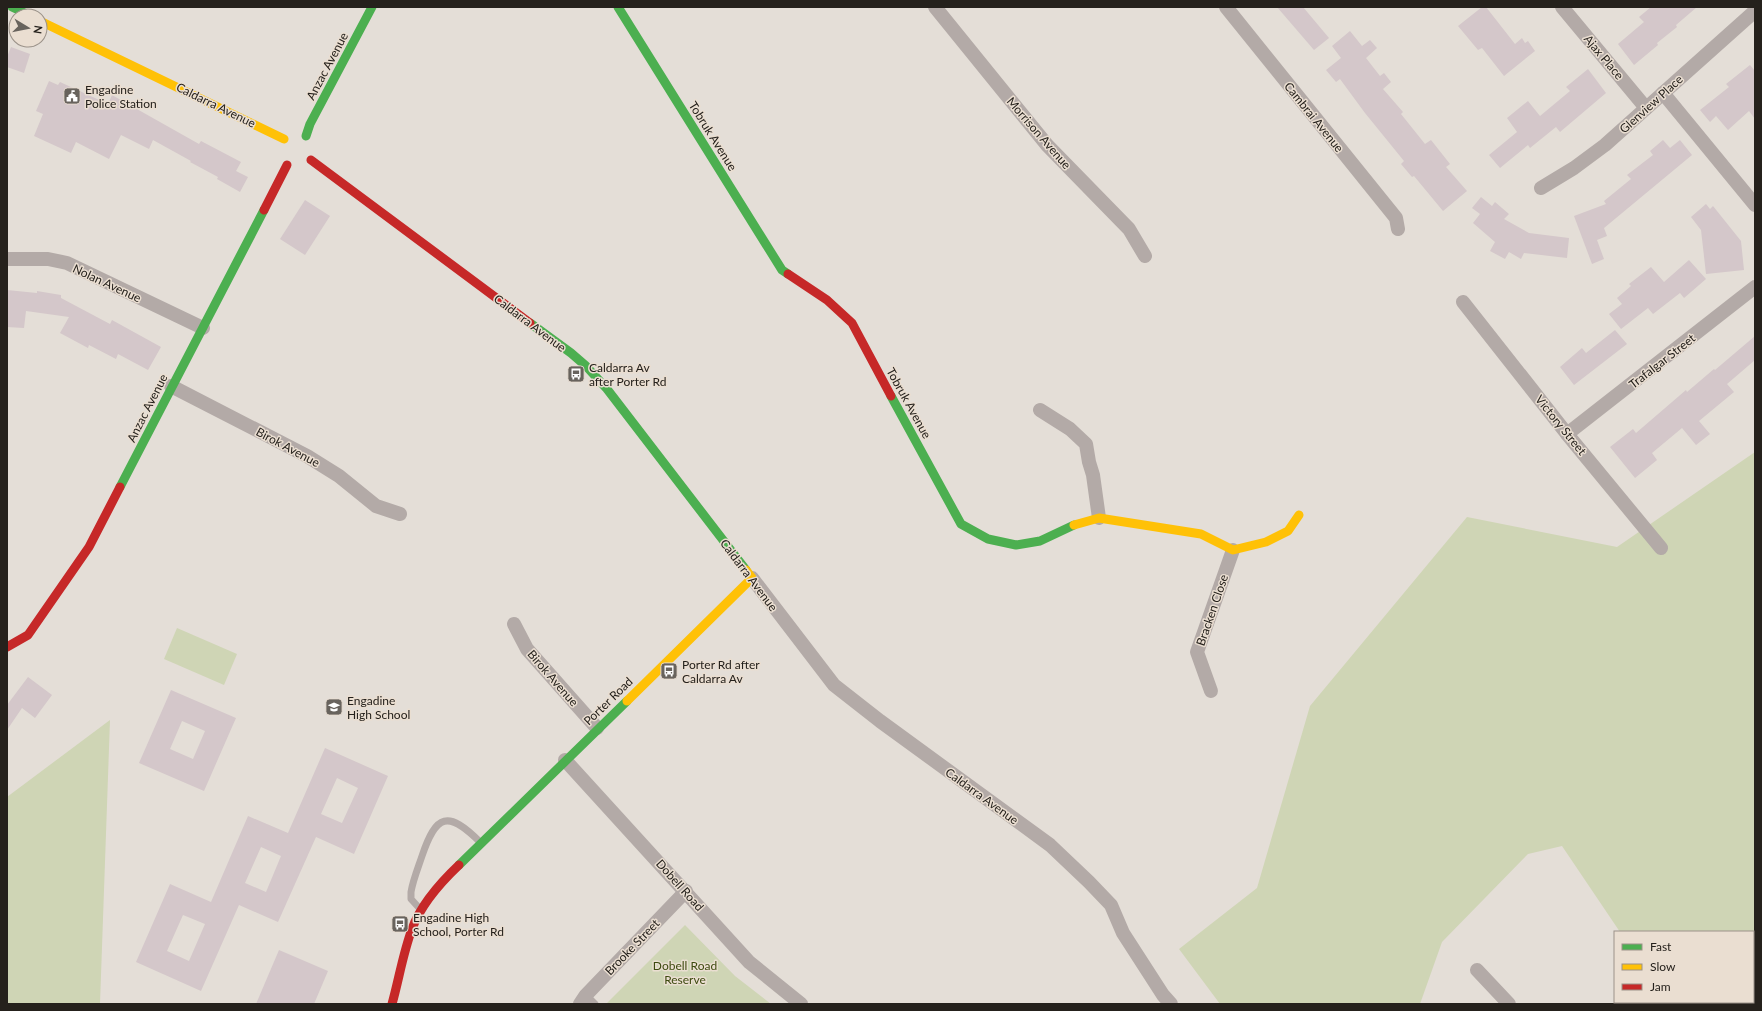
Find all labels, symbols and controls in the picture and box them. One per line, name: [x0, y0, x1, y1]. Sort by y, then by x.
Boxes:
north arrow: [8, 8, 48, 48]
text: N: [31, 25, 45, 35]
street label: Anzac Avenue: [303, 30, 351, 102]
street label: Ajax Place: [1581, 32, 1627, 82]
street label: Glenview Place: [1616, 72, 1686, 136]
street label: Caldarra Avenue: [174, 79, 258, 131]
street label: Cambrai Avenue: [1281, 79, 1347, 155]
place label: Engadine Police Station: [85, 82, 157, 111]
public building icon: Engadine Police Station: [62, 86, 82, 106]
street label: Morrison Avenue: [1004, 94, 1074, 172]
street label: Tobruk Avenue: [686, 99, 740, 173]
street label: Nolan Avenue: [70, 261, 144, 305]
street label: Caldarra Avenue: [491, 291, 569, 355]
street label: Trafalgar Street: [1626, 330, 1699, 391]
place label: Caldarra Av after Porter Rd: [589, 360, 666, 389]
bus stop icon: Caldarra Av after Porter Rd: [566, 364, 586, 384]
street label: Tobruk Avenue: [883, 365, 935, 441]
street label: Anzac Avenue: [123, 371, 171, 445]
street label: Victory Street: [1532, 392, 1590, 459]
street label: Birok Avenue: [254, 424, 322, 470]
street label: Caldarra Avenue: [717, 536, 781, 614]
street label: Bracken Close: [1193, 572, 1231, 648]
street label: Birok Avenue: [524, 647, 582, 709]
place label: Porter Rd after Caldarra Av: [682, 657, 760, 686]
bus stop icon: Porter Rd after Caldarra Av: [659, 661, 679, 681]
street label: Porter Road: [580, 674, 636, 728]
place label: Engadine High School: [347, 693, 410, 722]
school or university icon: Engadine High School: [324, 697, 344, 717]
street label: Caldarra Avenue: [943, 765, 1021, 827]
street label: Dobell Road: [653, 856, 707, 914]
place label: Engadine High School, Porter Rd: [413, 910, 504, 939]
bus stop icon: Engadine High School, Porter Rd: [390, 914, 410, 934]
street label: Brooke Street: [602, 915, 663, 978]
legend: [1614, 931, 1754, 1003]
text: Fast: [1650, 939, 1672, 954]
park label: Dobell Road Reserve: [653, 958, 717, 987]
text: Slow: [1650, 959, 1676, 974]
text: Jam: [1650, 979, 1671, 994]

